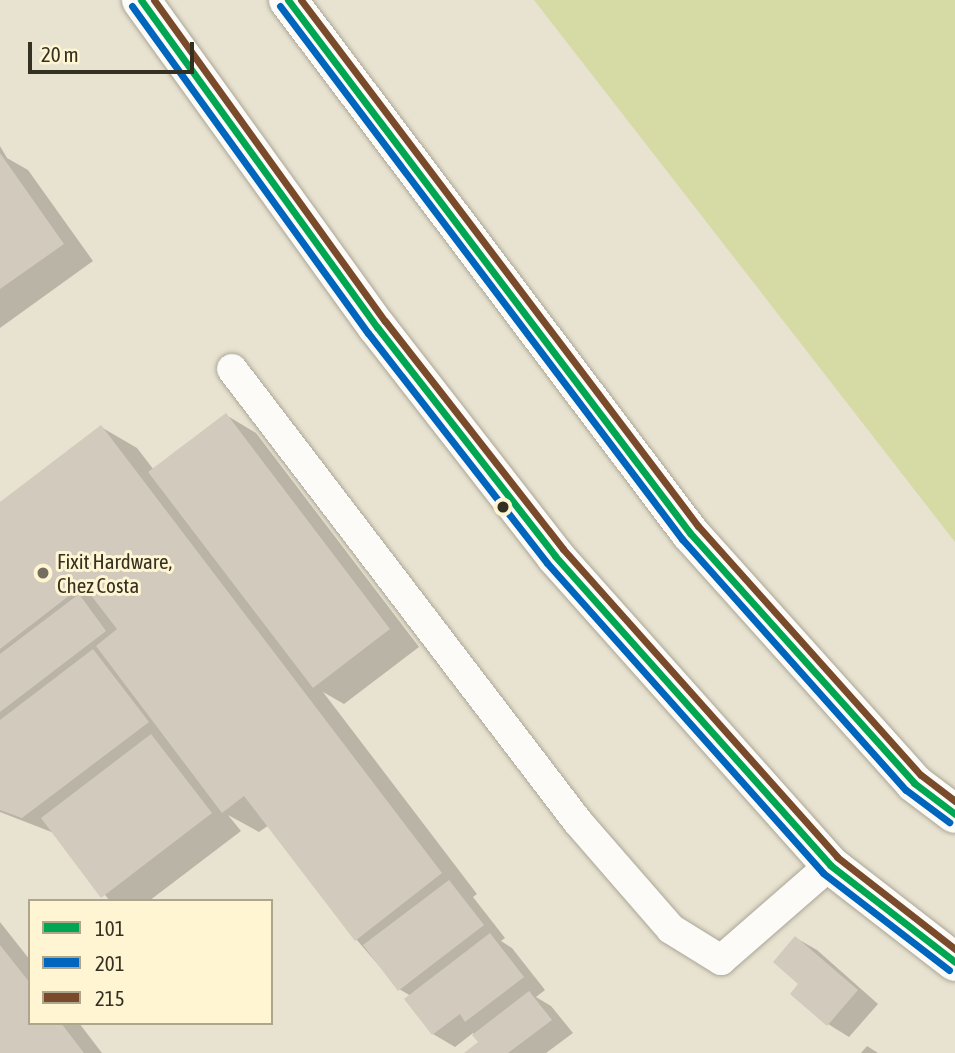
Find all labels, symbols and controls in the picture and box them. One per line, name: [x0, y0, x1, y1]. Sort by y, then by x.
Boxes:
scale bar: [32, 28, 198, 72]
text: 20 m: [41, 42, 79, 66]
unlabelled marker: [496, 500, 510, 514]
place label: Fixit Hardware, Chez Costa: [57, 548, 172, 598]
marker: Fixit Hardware, Chez Costa: [35, 565, 51, 581]
legend: [28, 899, 273, 1025]
text: 101: [95, 916, 125, 940]
text: 201: [95, 951, 125, 975]
text: 215: [95, 986, 125, 1010]

